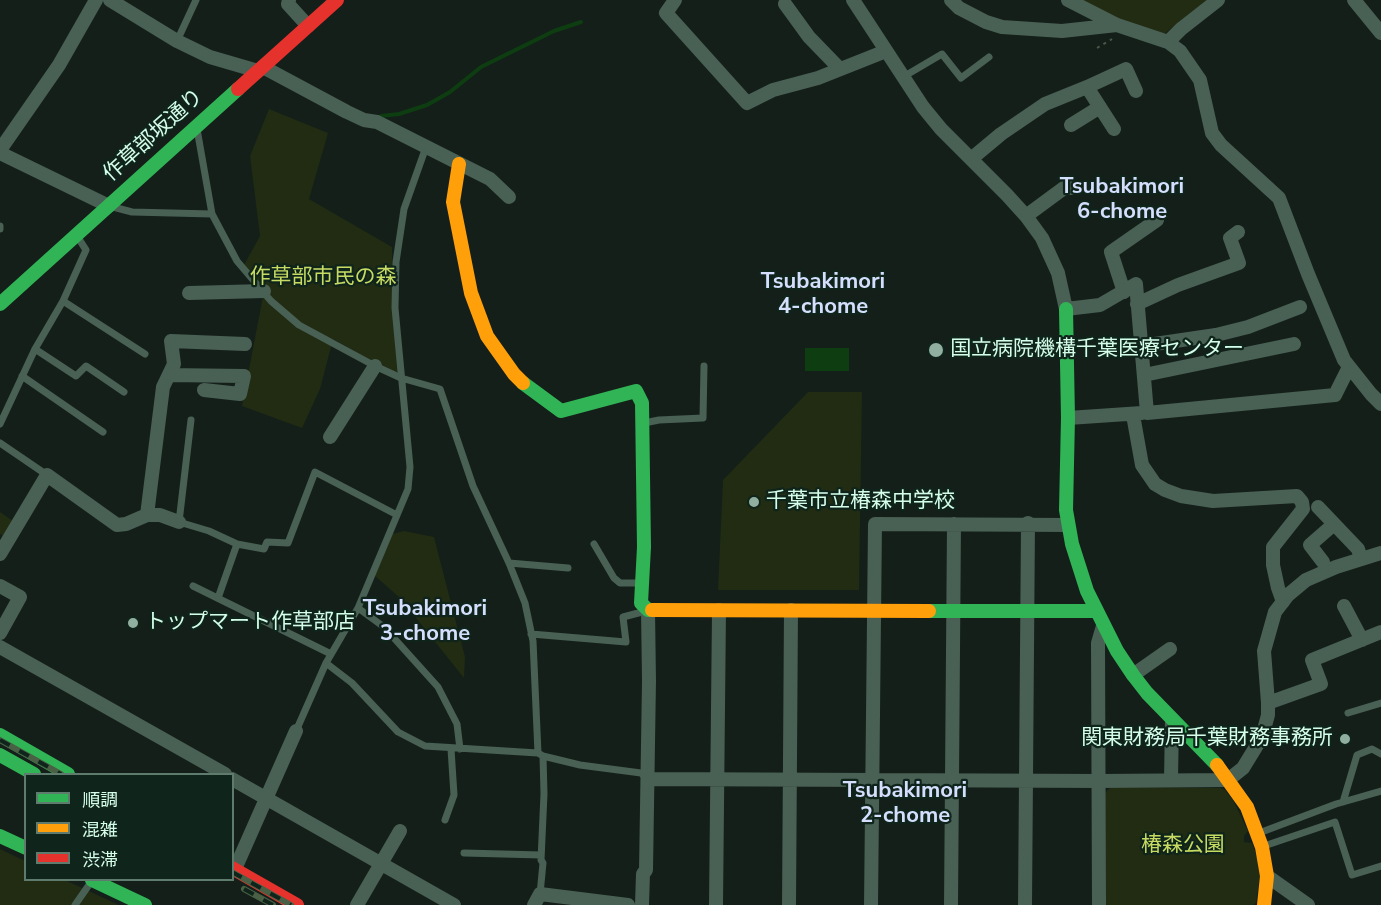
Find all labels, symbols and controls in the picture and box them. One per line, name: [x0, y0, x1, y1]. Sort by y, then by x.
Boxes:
street label: 作草部坂通り: [99, 84, 209, 188]
district label: Tsubakimori 6-chome: [1060, 175, 1184, 226]
park label: 作草部市民の森: [250, 265, 396, 291]
district label: Tsubakimori 4-chome: [761, 270, 885, 322]
place label: 国立病院機構千葉医療センター: [950, 337, 1244, 363]
marker: 国立病院機構千葉医療センター: [927, 341, 945, 359]
place label: 千葉市立椿森中学校: [766, 489, 955, 515]
marker: 千葉市立椿森中学校: [747, 495, 761, 509]
district label: Tsubakimori 3-chome: [363, 597, 487, 648]
place label: トップマート作草部店: [145, 610, 355, 636]
marker: トップマート作草部店: [126, 616, 140, 630]
place label: 関東財務局千葉財務事務所: [1081, 726, 1333, 752]
marker: 関東財務局千葉財務事務所: [1338, 732, 1352, 746]
legend: [24, 773, 234, 881]
district label: Tsubakimori 2-chome: [843, 779, 967, 830]
text: 順調: [82, 788, 118, 812]
text: 混雑: [82, 818, 118, 842]
park label: 椿森公園: [1141, 833, 1225, 859]
text: 渋滞: [82, 848, 118, 872]

